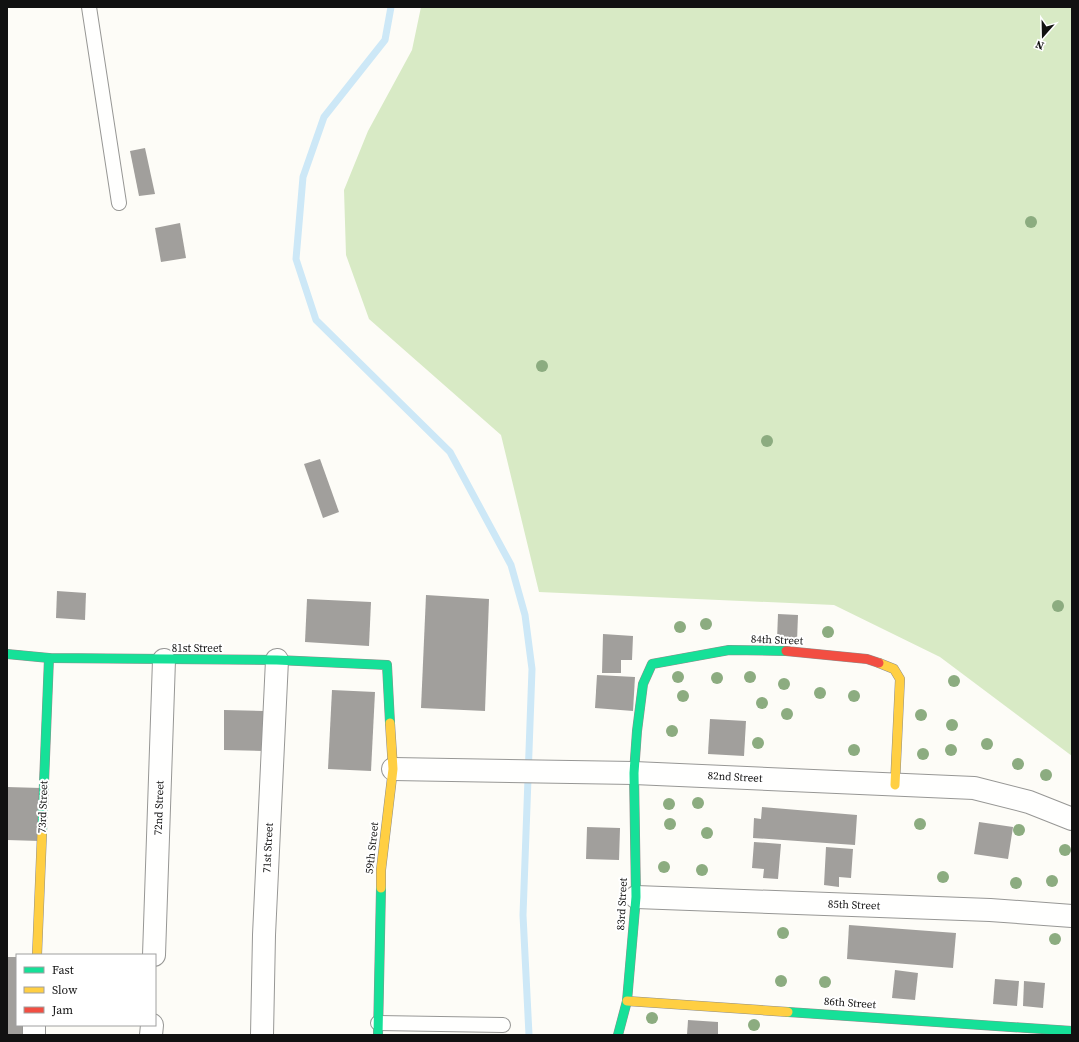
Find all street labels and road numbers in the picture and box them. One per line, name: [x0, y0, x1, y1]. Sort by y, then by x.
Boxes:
street label: 84th Street: [751, 632, 804, 648]
street label: 81st Street: [172, 641, 223, 656]
street label: 82nd Street: [707, 768, 763, 786]
street label: 73rd Street: [35, 780, 51, 834]
street label: 72nd Street: [151, 780, 167, 836]
street label: 59th Street: [362, 821, 382, 875]
street label: 71st Street: [259, 822, 277, 874]
street label: 83rd Street: [613, 877, 631, 931]
street label: 85th Street: [828, 897, 881, 913]
street label: 86th Street: [823, 994, 877, 1012]

